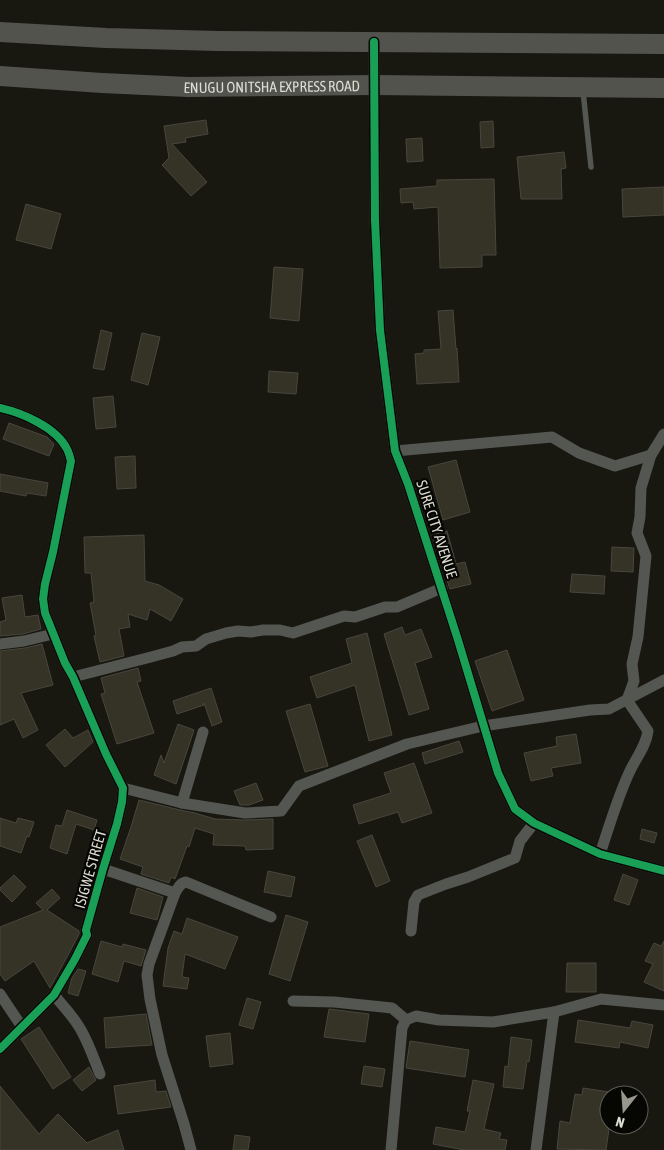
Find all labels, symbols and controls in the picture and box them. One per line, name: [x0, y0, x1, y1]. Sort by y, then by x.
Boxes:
street label: ENUGU ONITSHA EXPRESS ROAD: [183, 77, 360, 96]
street label: SURE CITY AVENUE: [413, 478, 461, 581]
street label: ISIGWE STREET: [71, 827, 109, 910]
north arrow: [599, 1085, 649, 1135]
text: N: [614, 1114, 626, 1131]

